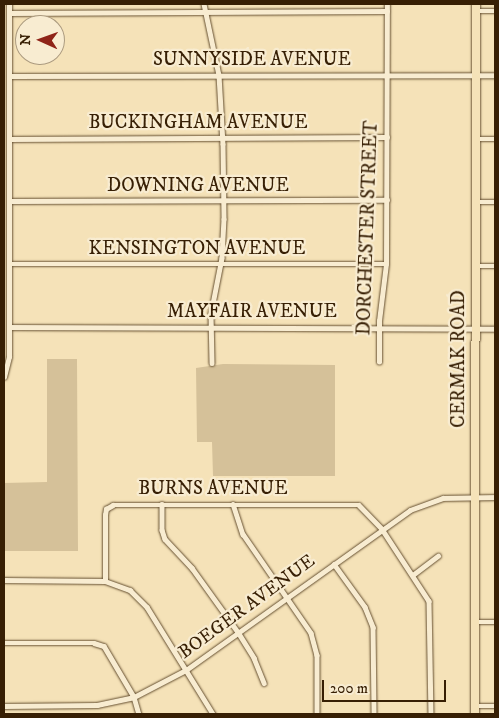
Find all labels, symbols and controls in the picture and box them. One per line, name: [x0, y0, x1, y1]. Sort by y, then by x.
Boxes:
north arrow: [15, 15, 65, 65]
text: N: [17, 33, 35, 46]
street label: SUNNYSIDE AVENUE: [153, 49, 351, 71]
street label: BUCKINGHAM AVENUE: [88, 112, 308, 134]
street label: DORCHESTER STREET: [353, 120, 383, 336]
street label: DOWNING AVENUE: [107, 175, 289, 197]
street label: KENSINGTON AVENUE: [89, 238, 305, 260]
street label: CERMAK ROAD: [448, 290, 470, 428]
street label: MAYFAIR AVENUE: [167, 301, 337, 323]
street label: BURNS AVENUE: [138, 478, 288, 500]
street label: BOEGER AVENUE: [174, 550, 320, 664]
scale bar: [324, 670, 448, 702]
text: 200 m: [330, 679, 368, 698]

